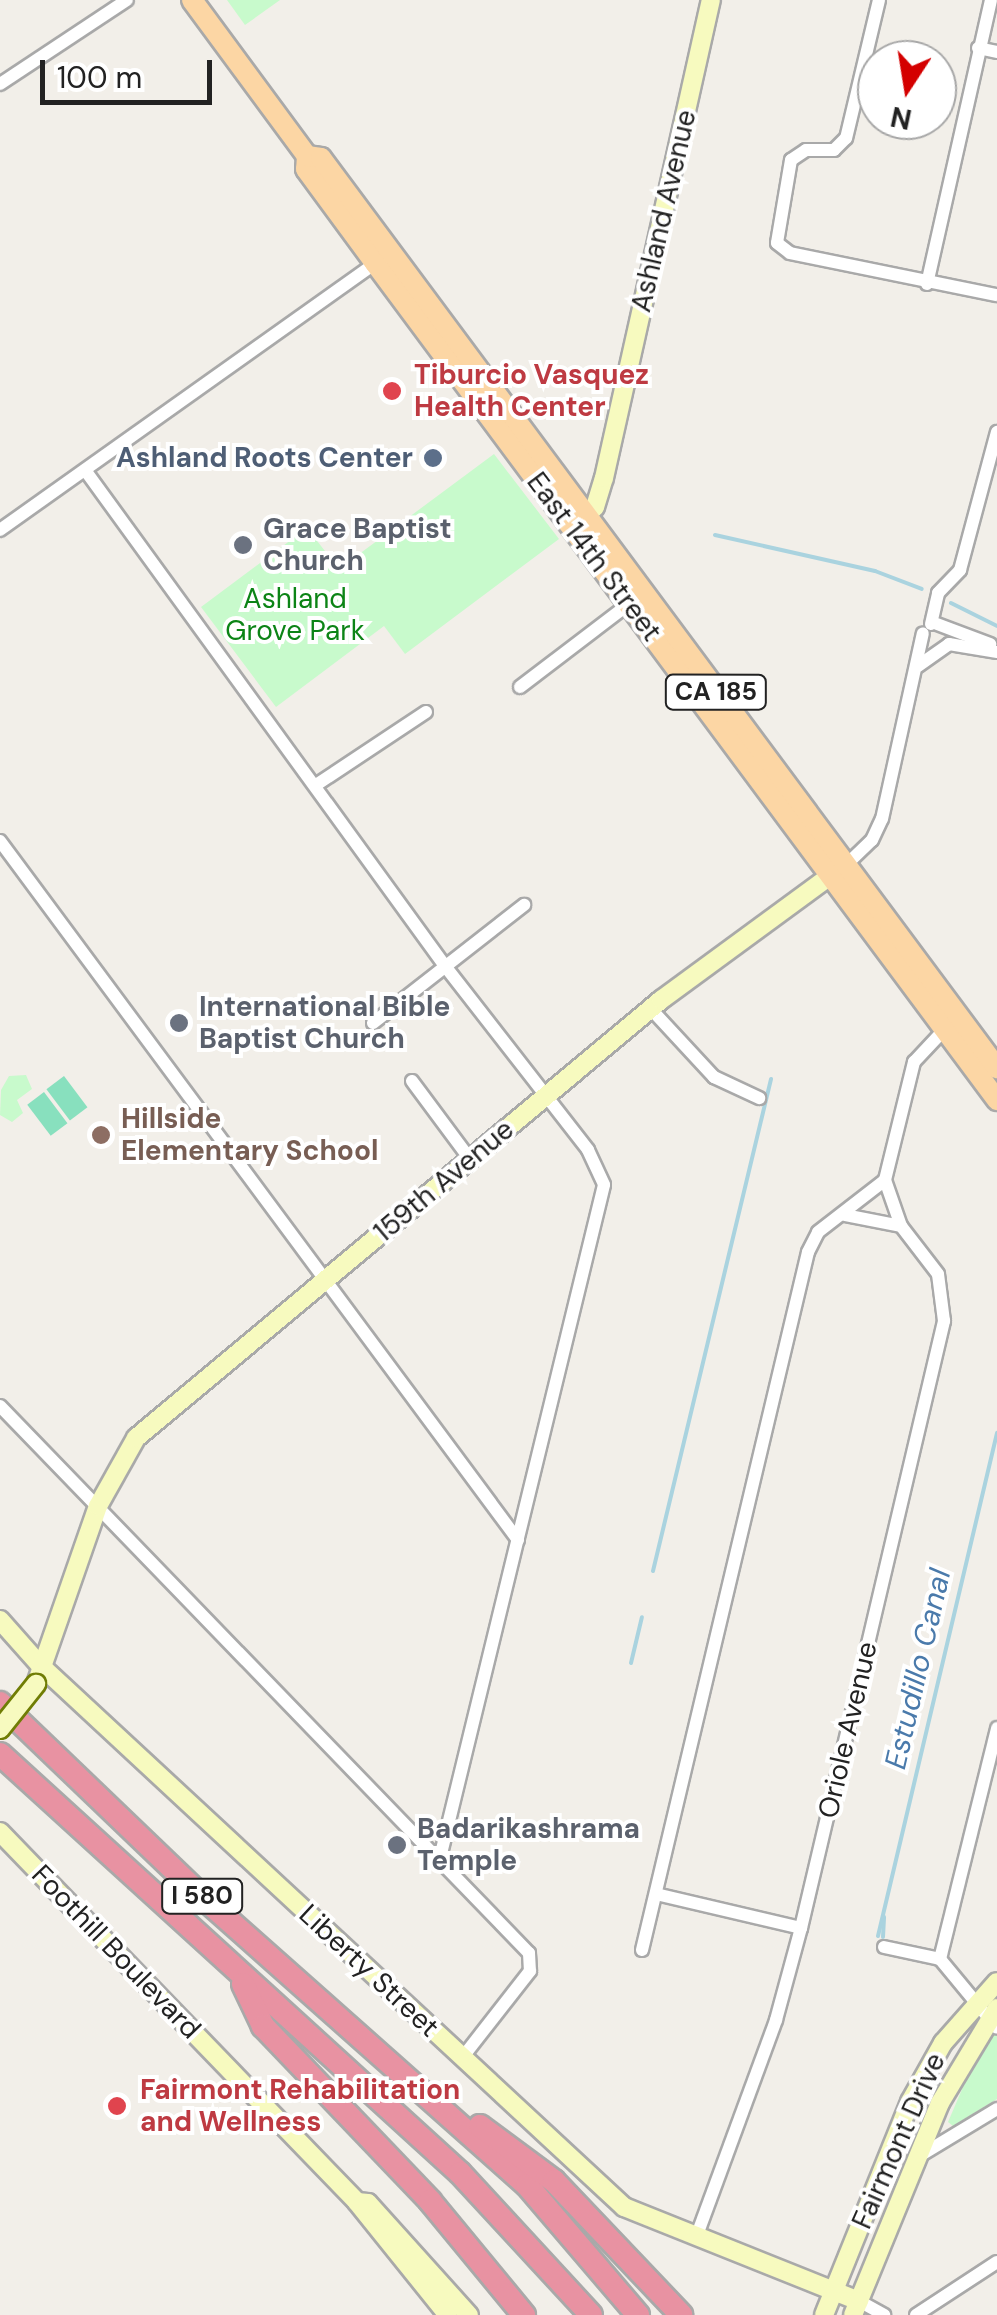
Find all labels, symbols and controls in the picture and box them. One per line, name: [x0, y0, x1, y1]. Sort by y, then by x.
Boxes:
scale bar: [45, 40, 218, 102]
north arrow: [857, 40, 957, 140]
text: 100 m: [57, 58, 142, 97]
text: N: [887, 98, 915, 138]
street label: Ashland Avenue: [624, 107, 704, 315]
place label: Tiburcio Vasquez Health Center: [414, 358, 649, 424]
marker: Tiburcio Vasquez Health Center: [379, 378, 405, 404]
place label: Ashland Roots Center: [116, 441, 413, 475]
marker: Ashland Roots Center: [422, 447, 444, 469]
street label: East 14th Street: [520, 466, 668, 648]
place label: Grace Baptist Church: [263, 512, 452, 578]
marker: Grace Baptist Church: [232, 534, 254, 556]
park label: Ashland Grove Park: [225, 582, 365, 648]
road number: CA 185: [664, 672, 768, 712]
place label: International Bible Baptist Church: [199, 990, 450, 1056]
marker: International Bible Baptist Church: [168, 1012, 190, 1034]
place label: Hillside Elementary School: [121, 1102, 378, 1168]
street label: 159th Avenue: [367, 1113, 521, 1249]
marker: Hillside Elementary School: [90, 1124, 112, 1146]
water label: Estudillo Canal: [877, 1565, 959, 1773]
street label: Oriole Avenue: [811, 1638, 885, 1822]
place label: Badarikashrama Temple: [417, 1812, 640, 1878]
marker: Badarikashrama Temple: [386, 1834, 408, 1856]
street label: Foothill Boulevard: [25, 1858, 207, 2046]
road number: I 580: [160, 1876, 244, 1916]
street label: Liberty Street: [292, 1898, 446, 2044]
street label: Fairmont Drive: [845, 2048, 953, 2234]
place label: Fairmont Rehabilitation and Wellness: [140, 2073, 460, 2139]
marker: Fairmont Rehabilitation and Wellness: [104, 2093, 130, 2119]

